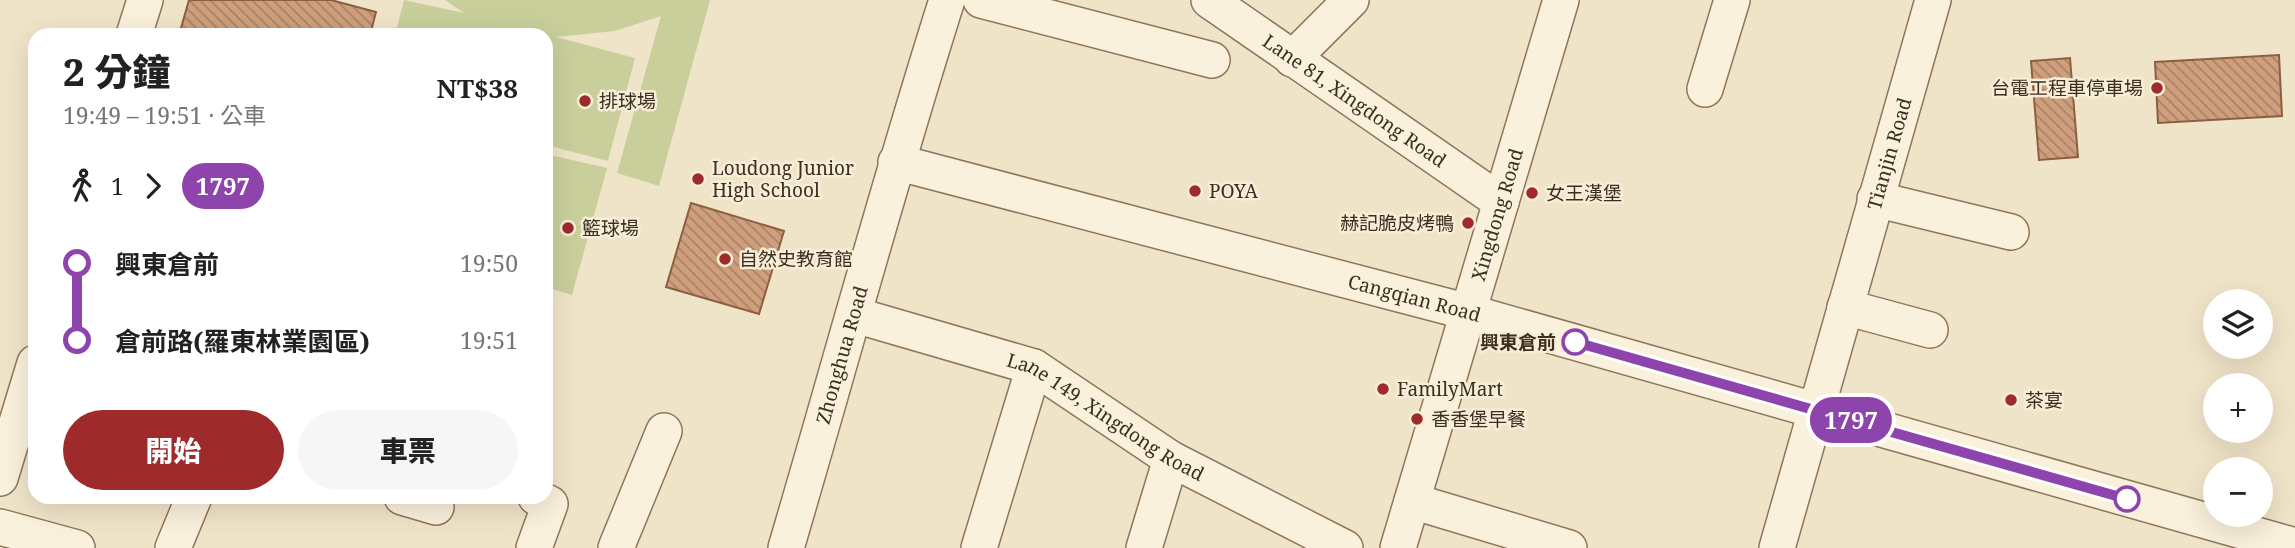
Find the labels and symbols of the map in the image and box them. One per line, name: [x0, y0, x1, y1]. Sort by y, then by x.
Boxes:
street label: Lane 81, Xingdong Road: [1258, 28, 1452, 174]
place label: 台電工程車停車場: [1991, 75, 2143, 101]
marker: 台電工程車停車場: [2149, 80, 2165, 96]
place label: 排球場: [599, 88, 656, 114]
marker: 排球場: [577, 93, 593, 109]
street label: Tianjin Road: [1861, 94, 1918, 213]
street label: Xingdong Road: [1465, 145, 1529, 284]
place label: Loudong Junior High School: [712, 155, 854, 203]
marker: Loudong Junior High School: [690, 171, 706, 187]
place label: POYA: [1209, 178, 1259, 204]
place label: 女王漢堡: [1546, 180, 1622, 206]
marker: POYA: [1187, 183, 1203, 199]
marker: 女王漢堡: [1524, 185, 1540, 201]
place label: 赫記脆皮烤鴨: [1340, 210, 1454, 236]
place label: 籃球場: [582, 215, 639, 241]
marker: 赫記脆皮烤鴨: [1460, 215, 1476, 231]
marker: 籃球場: [560, 220, 576, 236]
place label: 自然史教育館: [739, 246, 853, 272]
marker: 自然史教育館: [717, 251, 733, 267]
street label: Cangqian Road: [1345, 268, 1484, 328]
street label: Zhonghua Road: [810, 283, 874, 427]
place label: 興東倉前: [1480, 329, 1556, 355]
marker: 興東倉前: [1562, 329, 1588, 355]
street label: Lane 149, Xingdong Road: [1004, 347, 1209, 487]
place label: FamilyMart: [1397, 376, 1503, 402]
marker: FamilyMart: [1375, 381, 1391, 397]
place label: 茶宴: [2025, 387, 2063, 413]
marker: 茶宴: [2003, 392, 2019, 408]
line badge: 1797: [1802, 397, 1900, 443]
place label: 香香堡早餐: [1431, 406, 1526, 432]
marker: 香香堡早餐: [1409, 411, 1425, 427]
unlabelled marker: [2114, 486, 2140, 512]

